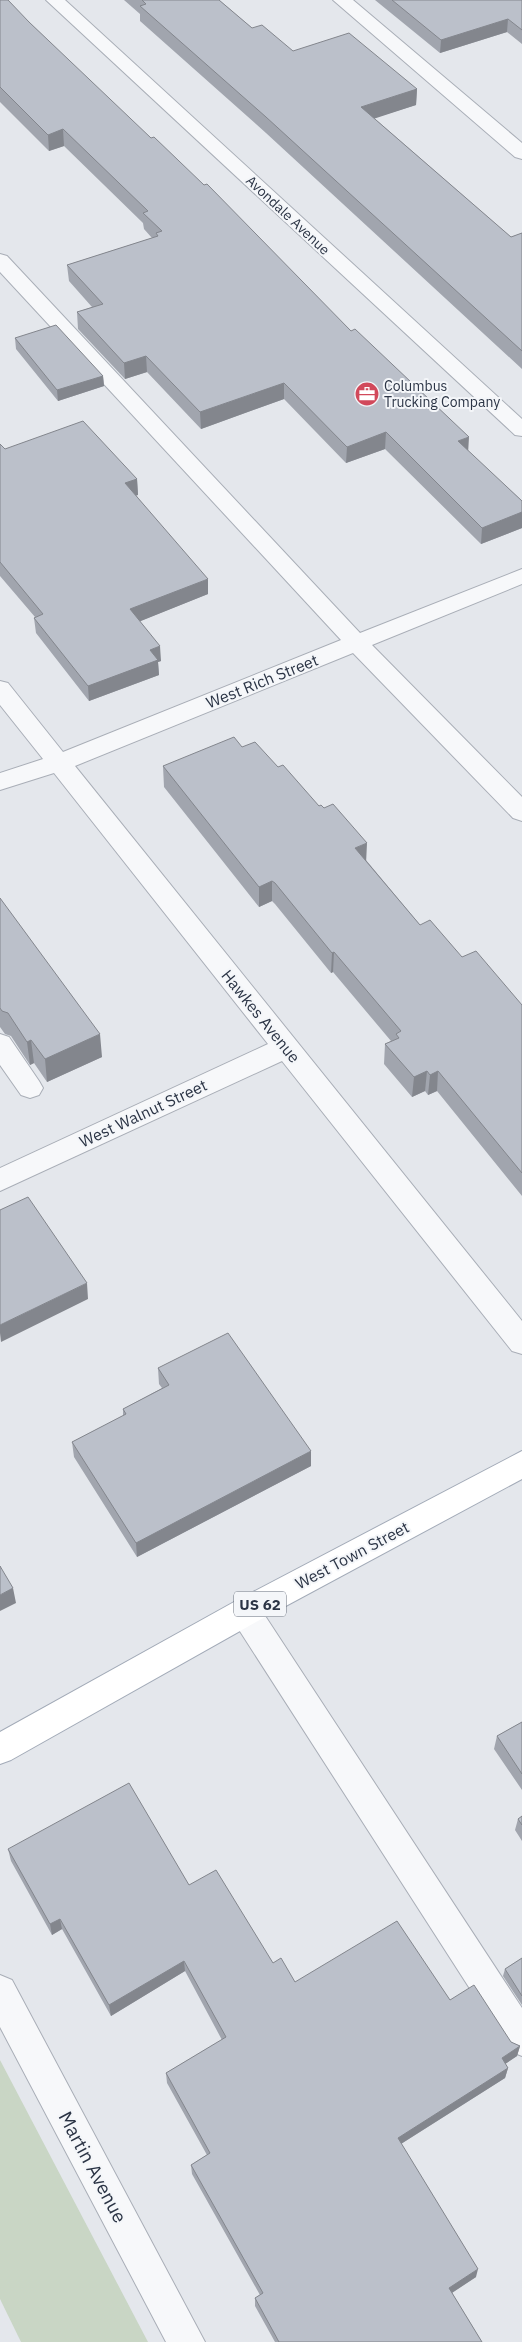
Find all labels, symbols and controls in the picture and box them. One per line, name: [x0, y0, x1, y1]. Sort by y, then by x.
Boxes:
street label: Avondale Avenue: [242, 171, 334, 259]
place label: Columbus Trucking Company: [384, 377, 500, 411]
office icon: Columbus Trucking Company: [354, 381, 380, 407]
street label: West Rich Street: [203, 649, 321, 713]
street label: Hawkes Avenue: [217, 965, 305, 1067]
street label: West Walnut Street: [76, 1075, 210, 1151]
street label: West Town Street: [292, 1517, 412, 1593]
road number: US 62: [234, 1592, 286, 1616]
street label: Martin Avenue: [54, 2107, 132, 2227]

